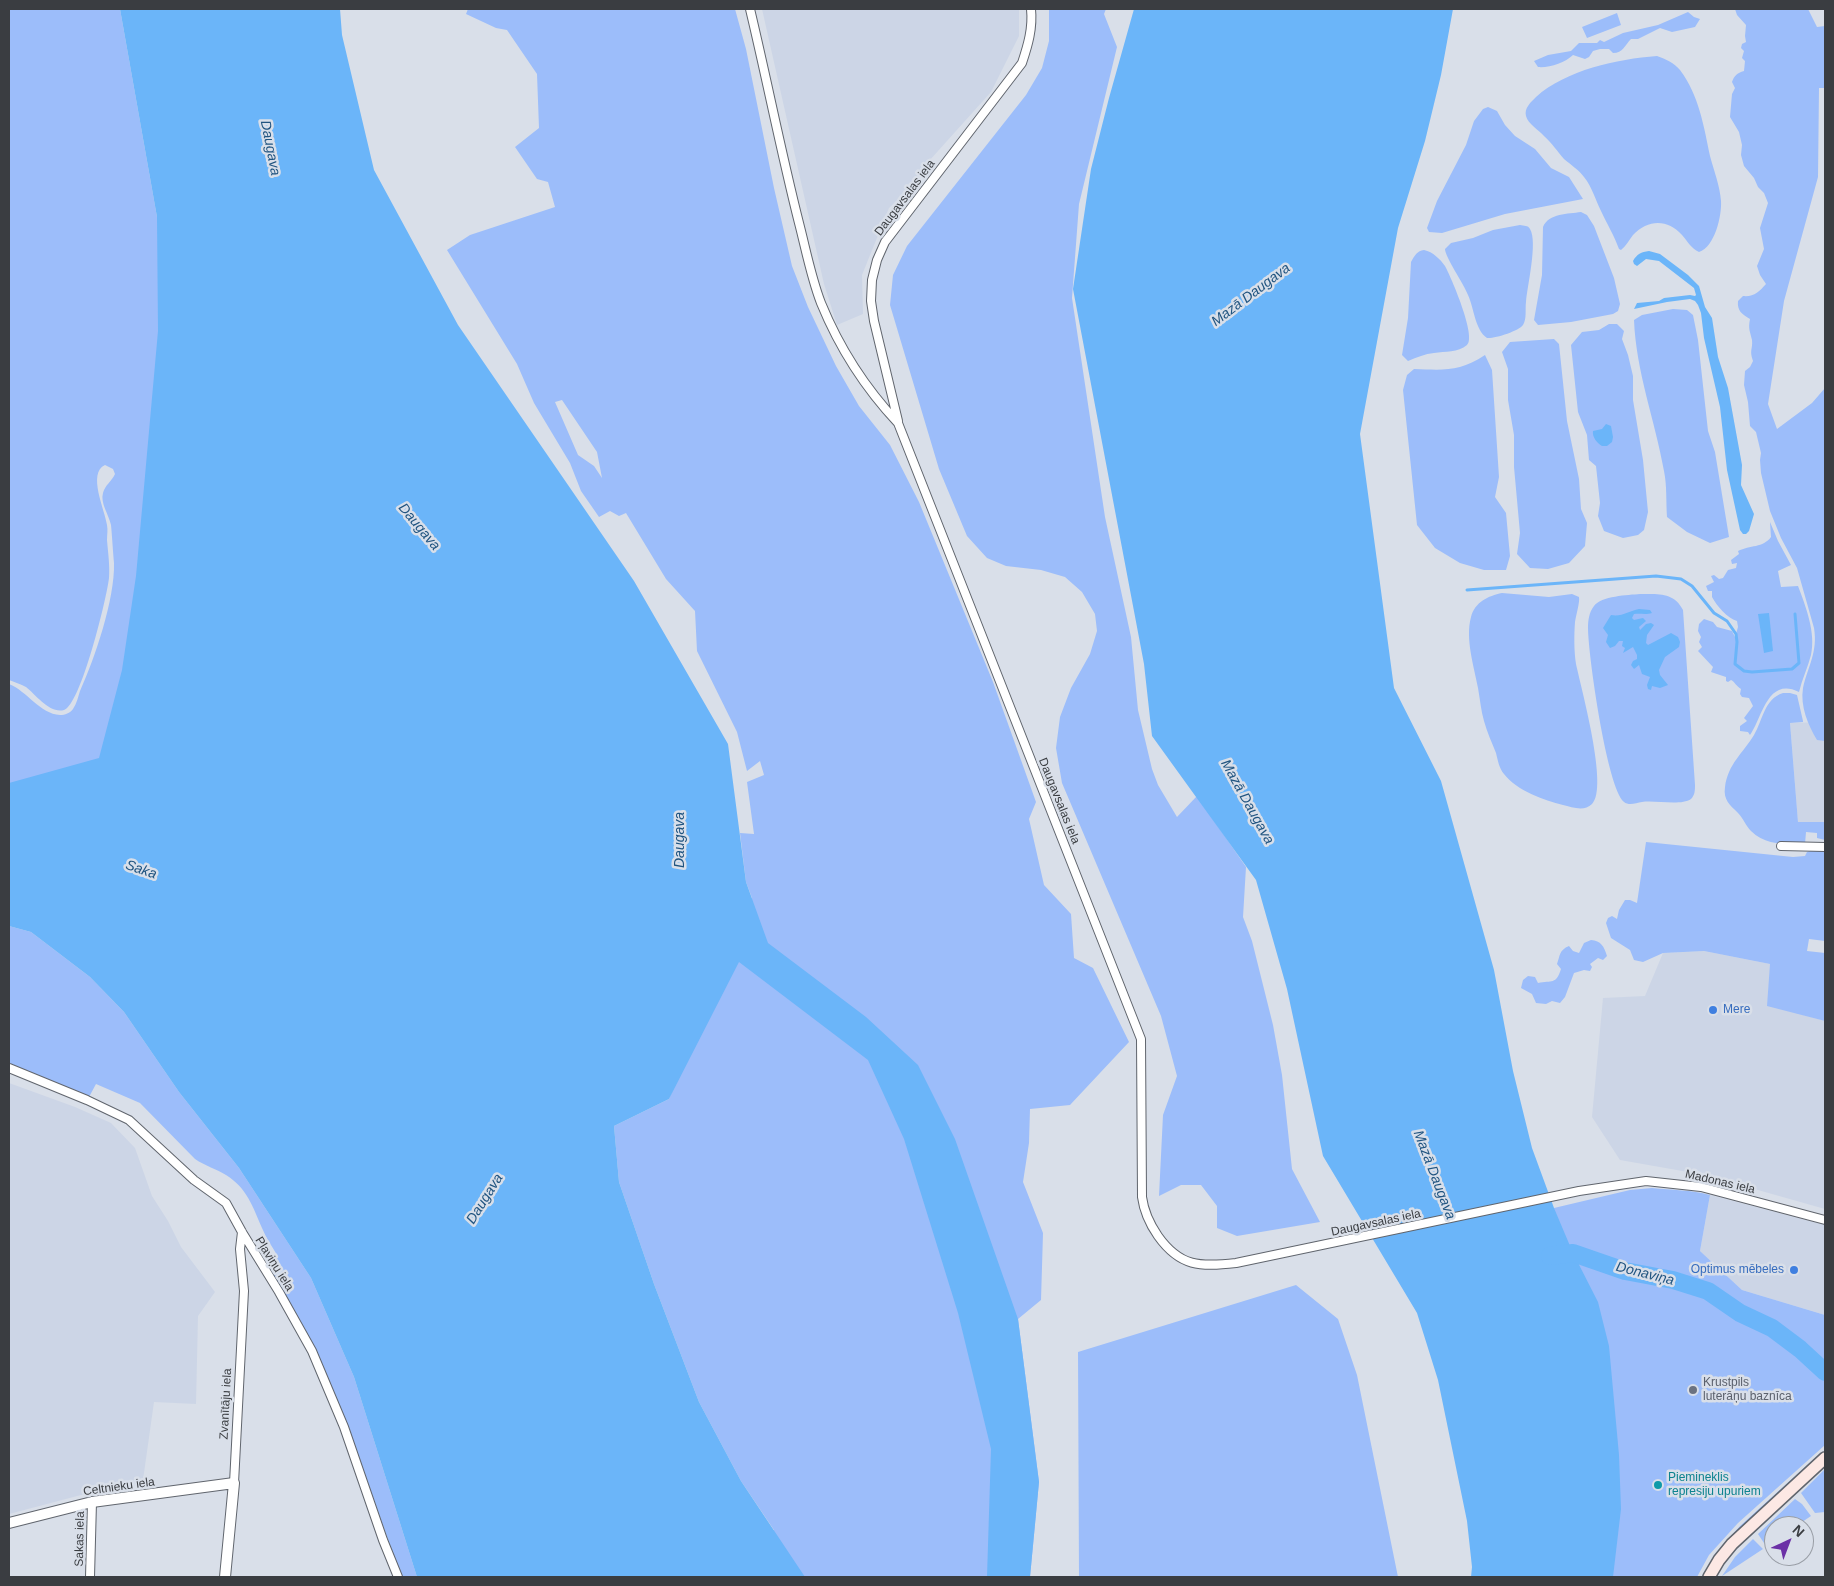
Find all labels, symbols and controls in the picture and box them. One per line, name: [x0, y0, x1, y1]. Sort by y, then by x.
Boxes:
water label: Daugava: [256, 119, 284, 177]
street label: Daugavsalas iela: [872, 157, 938, 239]
water label: Mazā Daugava: [1208, 260, 1294, 330]
water label: Daugava: [395, 500, 443, 554]
street label: Daugavsalas iela: [1035, 756, 1083, 846]
water label: Mazā Daugava: [1217, 757, 1277, 847]
water label: Daugava: [672, 812, 688, 868]
water label: Saka: [123, 857, 159, 883]
place label: Mere: [1723, 1003, 1750, 1017]
marker: Mere: [1707, 1004, 1719, 1016]
water label: Mazā Daugava: [1409, 1128, 1459, 1222]
street label: Madonas iela: [1684, 1167, 1756, 1197]
water label: Daugava: [463, 1171, 507, 1227]
street label: Daugavsalas iela: [1330, 1206, 1422, 1240]
street label: Pļaviņu iela: [252, 1234, 296, 1294]
water label: Donaviņa: [1614, 1259, 1676, 1289]
place label: Optimus mēbeles: [1691, 1263, 1784, 1277]
marker: Optimus mēbeles: [1788, 1264, 1800, 1276]
street label: Zvanītāju iela: [217, 1368, 235, 1440]
place label: Krustpils luterāņu baznīca: [1703, 1376, 1792, 1404]
marker: Krustpils luterāņu baznīca: [1687, 1384, 1699, 1396]
place label: Piemineklis represiju upuriem: [1668, 1471, 1761, 1499]
street label: Celtnieku iela: [82, 1475, 156, 1499]
marker: Piemineklis represiju upuriem: [1652, 1479, 1664, 1491]
street label: Sakas iela: [72, 1511, 88, 1567]
north arrow: [1764, 1516, 1814, 1566]
text: N: [1789, 1521, 1808, 1540]

